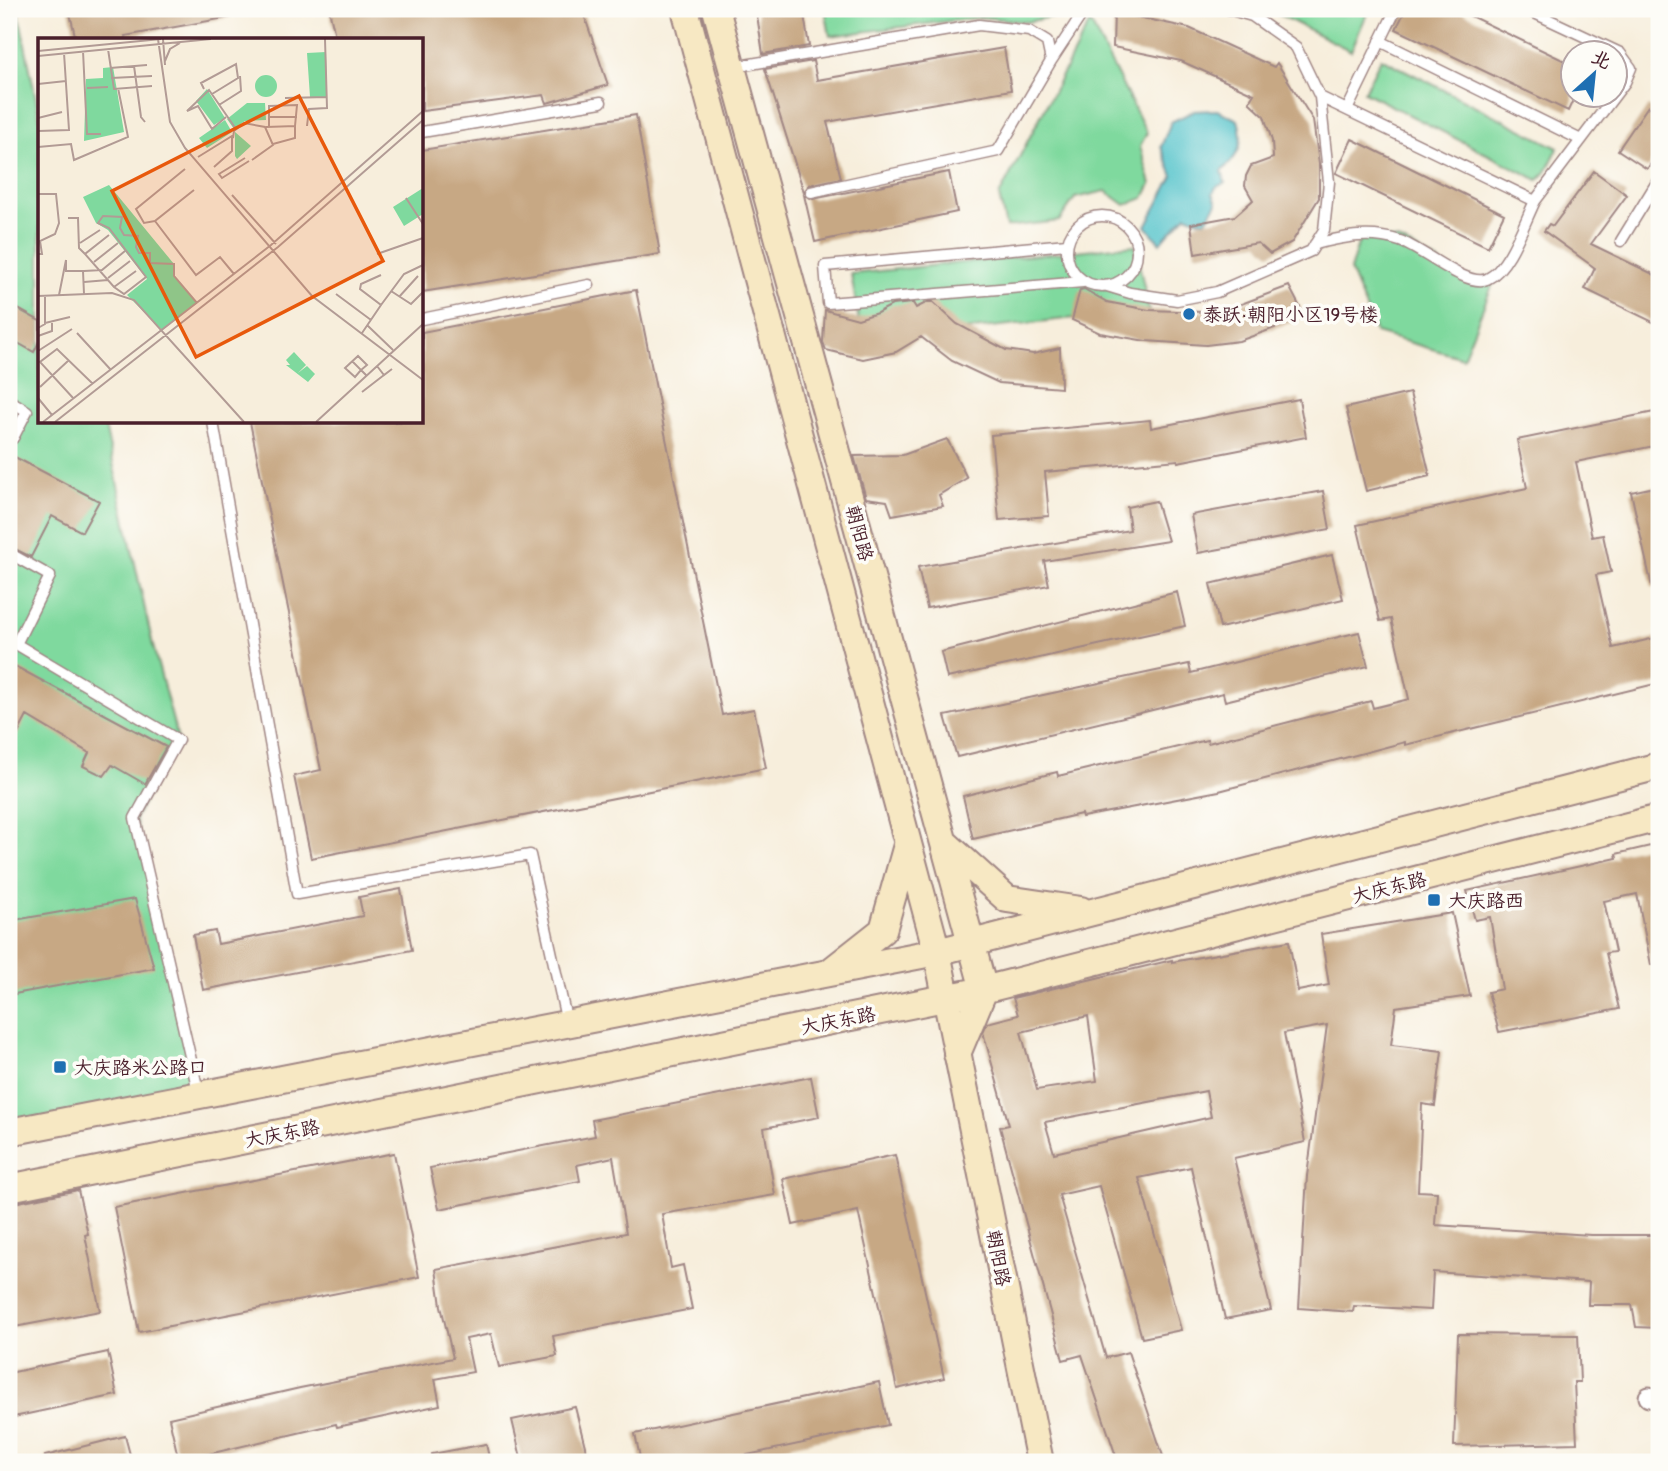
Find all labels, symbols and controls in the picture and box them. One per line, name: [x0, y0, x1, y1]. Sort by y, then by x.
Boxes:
inset map: [38, 38, 424, 424]
north arrow: [1560, 38, 1630, 108]
text: 北: [1587, 45, 1615, 75]
place label: 泰跃·朝阳小区19号楼: [1203, 303, 1378, 327]
marker: 泰跃·朝阳小区19号楼: [1181, 306, 1197, 322]
street label: 朝阳路: [840, 503, 878, 564]
street label: 大庆东路: [1349, 867, 1429, 909]
place label: 大庆路西: [1448, 889, 1524, 913]
marker: 大庆路西: [1426, 892, 1442, 908]
street label: 大庆东路: [799, 1002, 878, 1040]
place label: 大庆路米公路口: [74, 1056, 207, 1080]
marker: 大庆路米公路口: [52, 1059, 68, 1075]
street label: 大庆东路: [243, 1115, 322, 1153]
street label: 朝阳路: [981, 1228, 1015, 1288]

